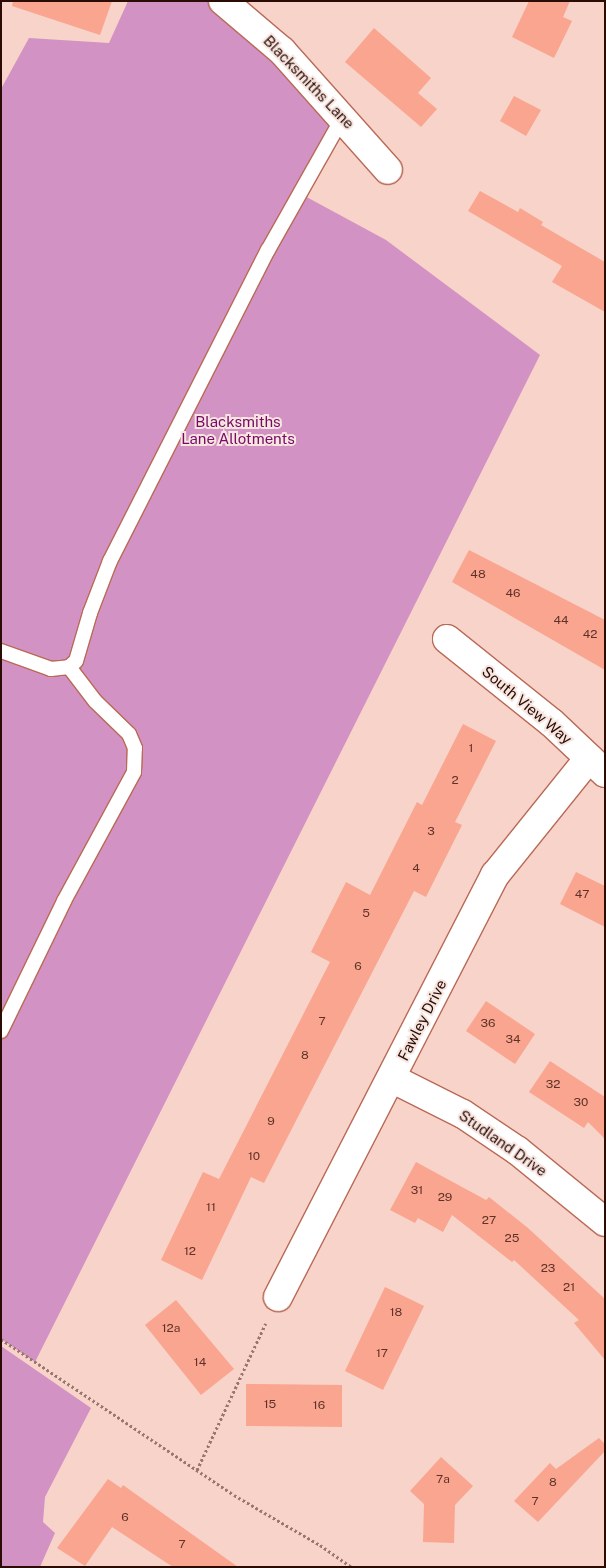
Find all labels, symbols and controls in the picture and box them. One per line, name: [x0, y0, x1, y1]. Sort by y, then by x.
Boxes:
street label: Blacksmiths Lane: [260, 32, 358, 132]
park label: Blacksmiths Lane Allotments: [181, 412, 295, 447]
house number: 48: [470, 568, 486, 582]
house number: 46: [505, 587, 521, 601]
house number: 44: [553, 614, 569, 628]
house number: 42: [583, 628, 597, 642]
street label: South View Way: [478, 662, 576, 748]
house number: 1: [469, 742, 473, 756]
house number: 2: [451, 774, 459, 788]
house number: 3: [427, 825, 435, 839]
house number: 4: [412, 862, 420, 876]
house number: 47: [575, 888, 589, 902]
house number: 5: [362, 907, 370, 921]
house number: 6: [354, 960, 362, 974]
street label: Fawley Drive: [394, 976, 450, 1064]
house number: 7: [318, 1015, 326, 1029]
house number: 36: [481, 1017, 495, 1031]
house number: 34: [505, 1033, 521, 1047]
house number: 8: [301, 1049, 309, 1063]
house number: 32: [546, 1078, 560, 1092]
house number: 30: [574, 1096, 588, 1110]
street label: Studland Drive: [456, 1106, 550, 1180]
house number: 9: [267, 1115, 275, 1129]
house number: 10: [248, 1150, 260, 1164]
house number: 31: [411, 1184, 423, 1198]
house number: 29: [438, 1191, 452, 1205]
house number: 11: [206, 1201, 216, 1215]
house number: 27: [482, 1214, 496, 1228]
house number: 25: [505, 1232, 519, 1246]
house number: 12: [184, 1245, 196, 1259]
house number: 23: [541, 1262, 555, 1276]
house number: 21: [563, 1281, 575, 1295]
house number: 18: [390, 1306, 402, 1320]
house number: 12a: [162, 1322, 180, 1336]
house number: 17: [376, 1347, 388, 1361]
house number: 14: [194, 1356, 206, 1370]
house number: 15: [264, 1398, 276, 1412]
house number: 16: [313, 1399, 325, 1413]
house number: 7a: [436, 1473, 450, 1487]
house number: 8: [549, 1476, 557, 1490]
house number: 7: [531, 1495, 539, 1509]
house number: 6: [121, 1511, 129, 1525]
house number: 7: [178, 1538, 186, 1552]

